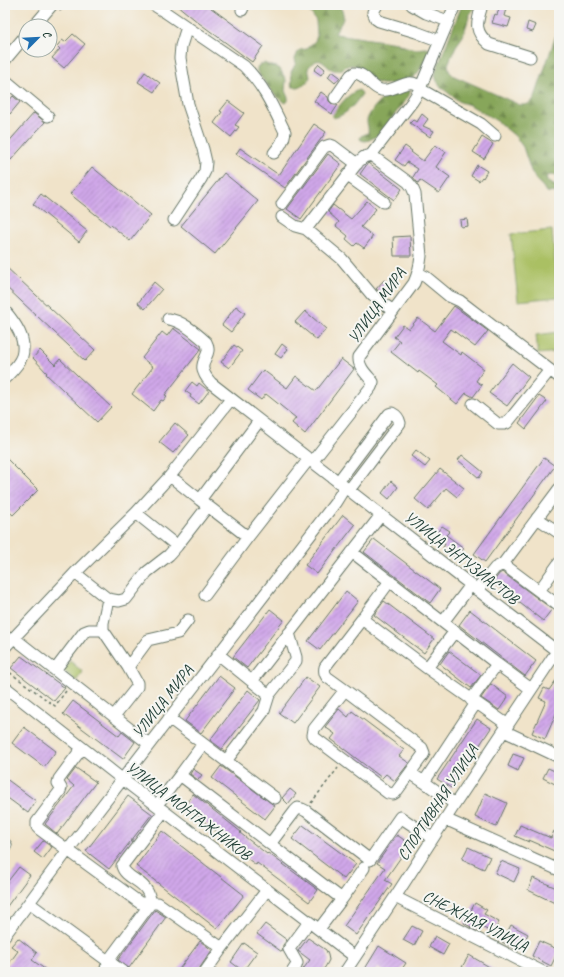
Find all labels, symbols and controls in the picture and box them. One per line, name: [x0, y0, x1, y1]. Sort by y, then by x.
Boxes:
north arrow: [18, 18, 58, 58]
text: С: [40, 29, 55, 41]
street label: УЛИЦА МИРА: [344, 263, 411, 347]
street label: УЛИЦА ЭНТУЗИАСТОВ: [400, 507, 524, 610]
street label: УЛИЦА МИРА: [128, 660, 198, 742]
street label: СПОРТИВНАЯ УЛИЦА: [393, 740, 483, 864]
street label: УЛИЦА МОНТАЖНИКОВ: [122, 757, 256, 865]
street label: СНЕЖНАЯ УЛИЦА: [420, 886, 532, 956]

